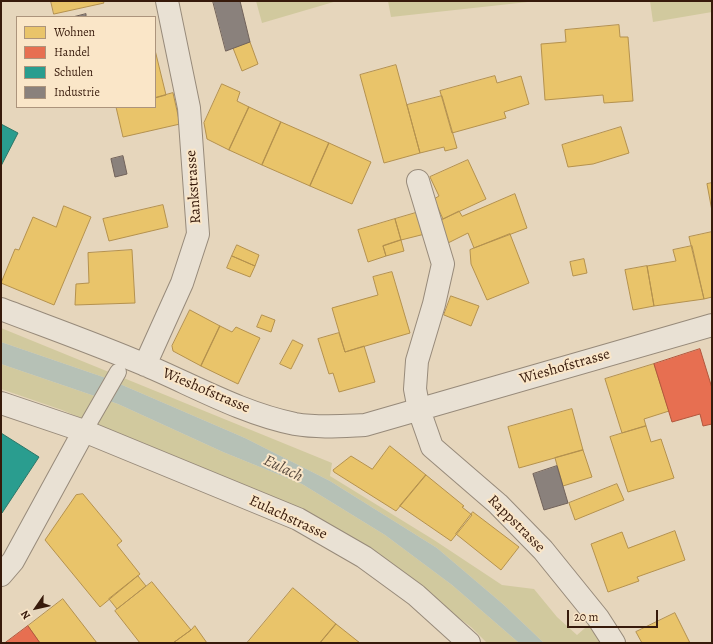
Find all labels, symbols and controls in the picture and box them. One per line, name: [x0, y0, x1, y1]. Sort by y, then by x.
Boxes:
legend: [16, 16, 156, 108]
text: Wohnen: [54, 24, 95, 40]
text: Handel: [54, 44, 90, 60]
text: Schulen: [54, 64, 93, 80]
text: Industrie: [54, 84, 100, 100]
street label: Rankstrasse: [182, 150, 206, 224]
street label: Wieshofstrasse: [518, 346, 612, 388]
street label: Wieshofstrasse: [160, 365, 252, 417]
water label: Eulach: [260, 451, 306, 487]
street label: Rappstrasse: [483, 491, 549, 557]
street label: Eulachstrasse: [246, 492, 330, 544]
north arrow: [16, 588, 56, 628]
scale bar: [569, 602, 660, 628]
text: N: [17, 607, 34, 623]
text: 20 m: [574, 609, 598, 625]

